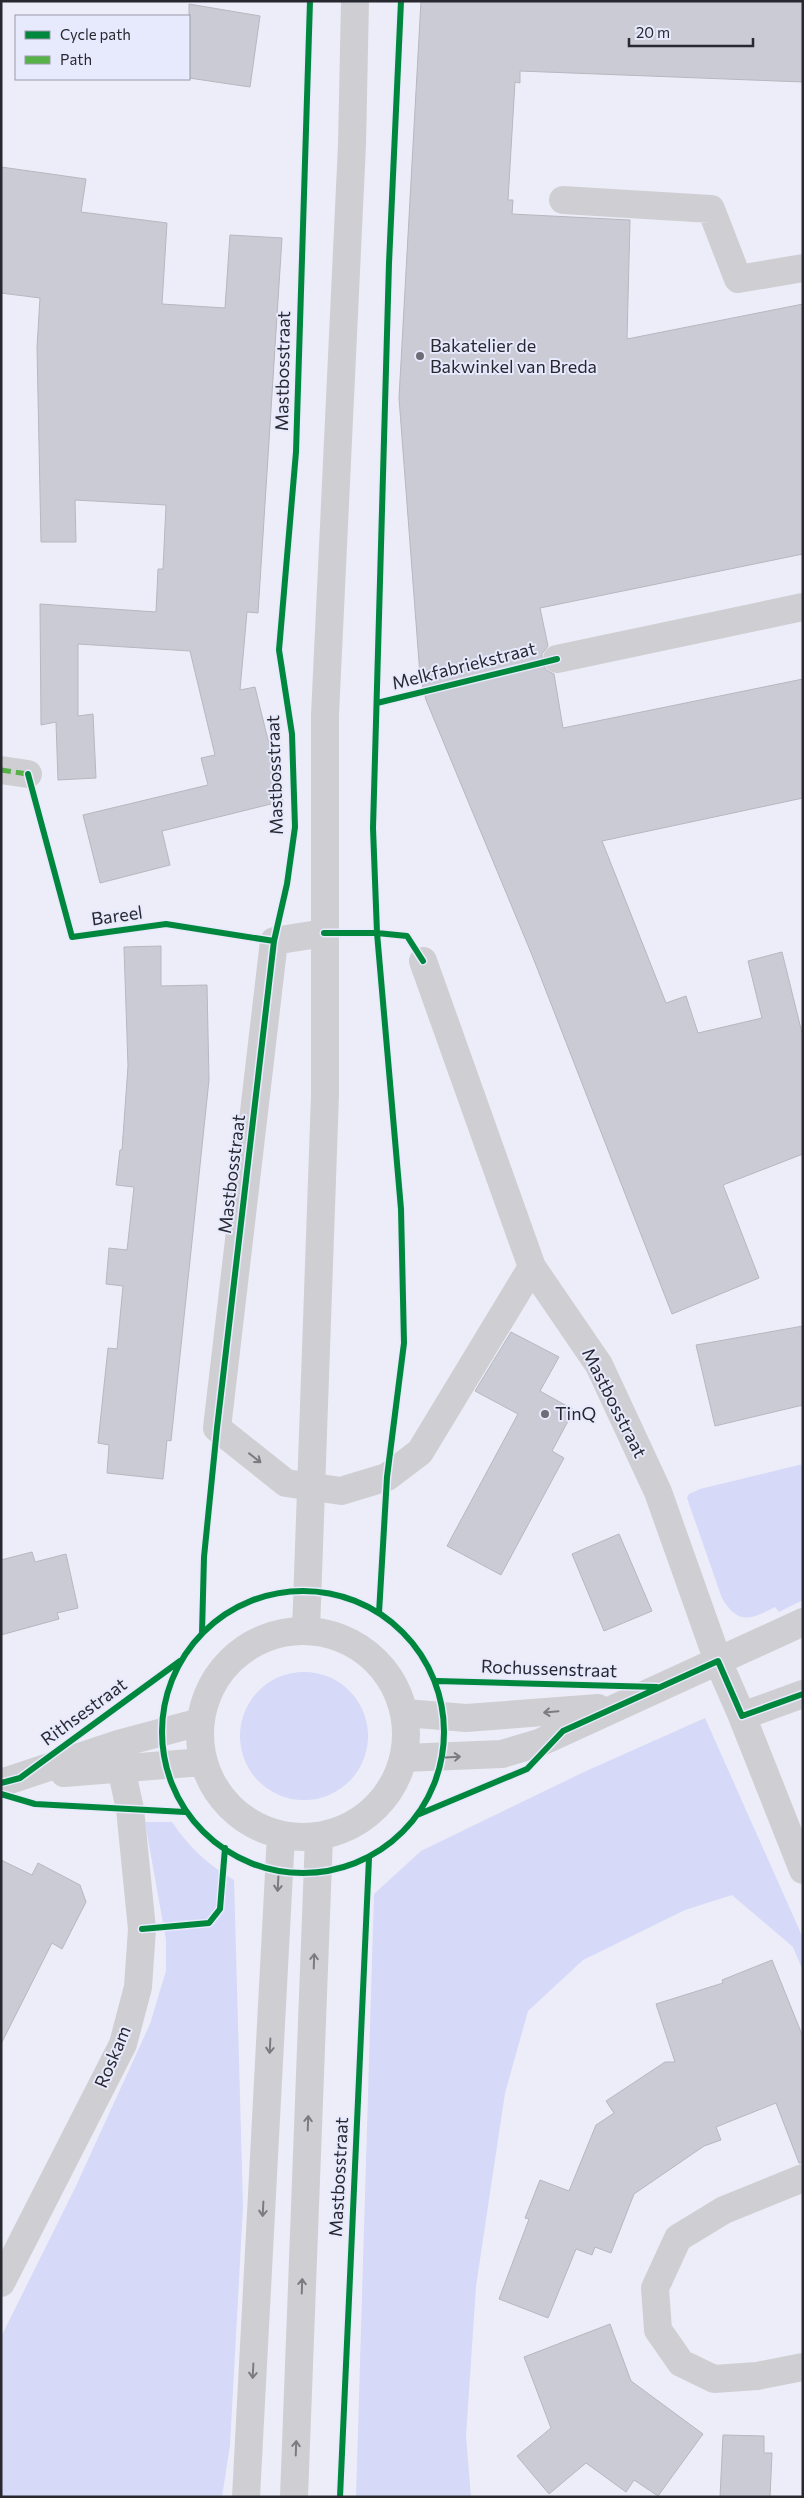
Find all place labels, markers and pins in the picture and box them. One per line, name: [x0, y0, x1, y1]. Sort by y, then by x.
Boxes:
place label: Bakatelier de Bakwinkel van Breda: [430, 334, 597, 377]
marker: Bakatelier de Bakwinkel van Breda: [414, 350, 426, 362]
place label: TinQ: [555, 1402, 596, 1424]
marker: TinQ: [539, 1408, 551, 1420]

